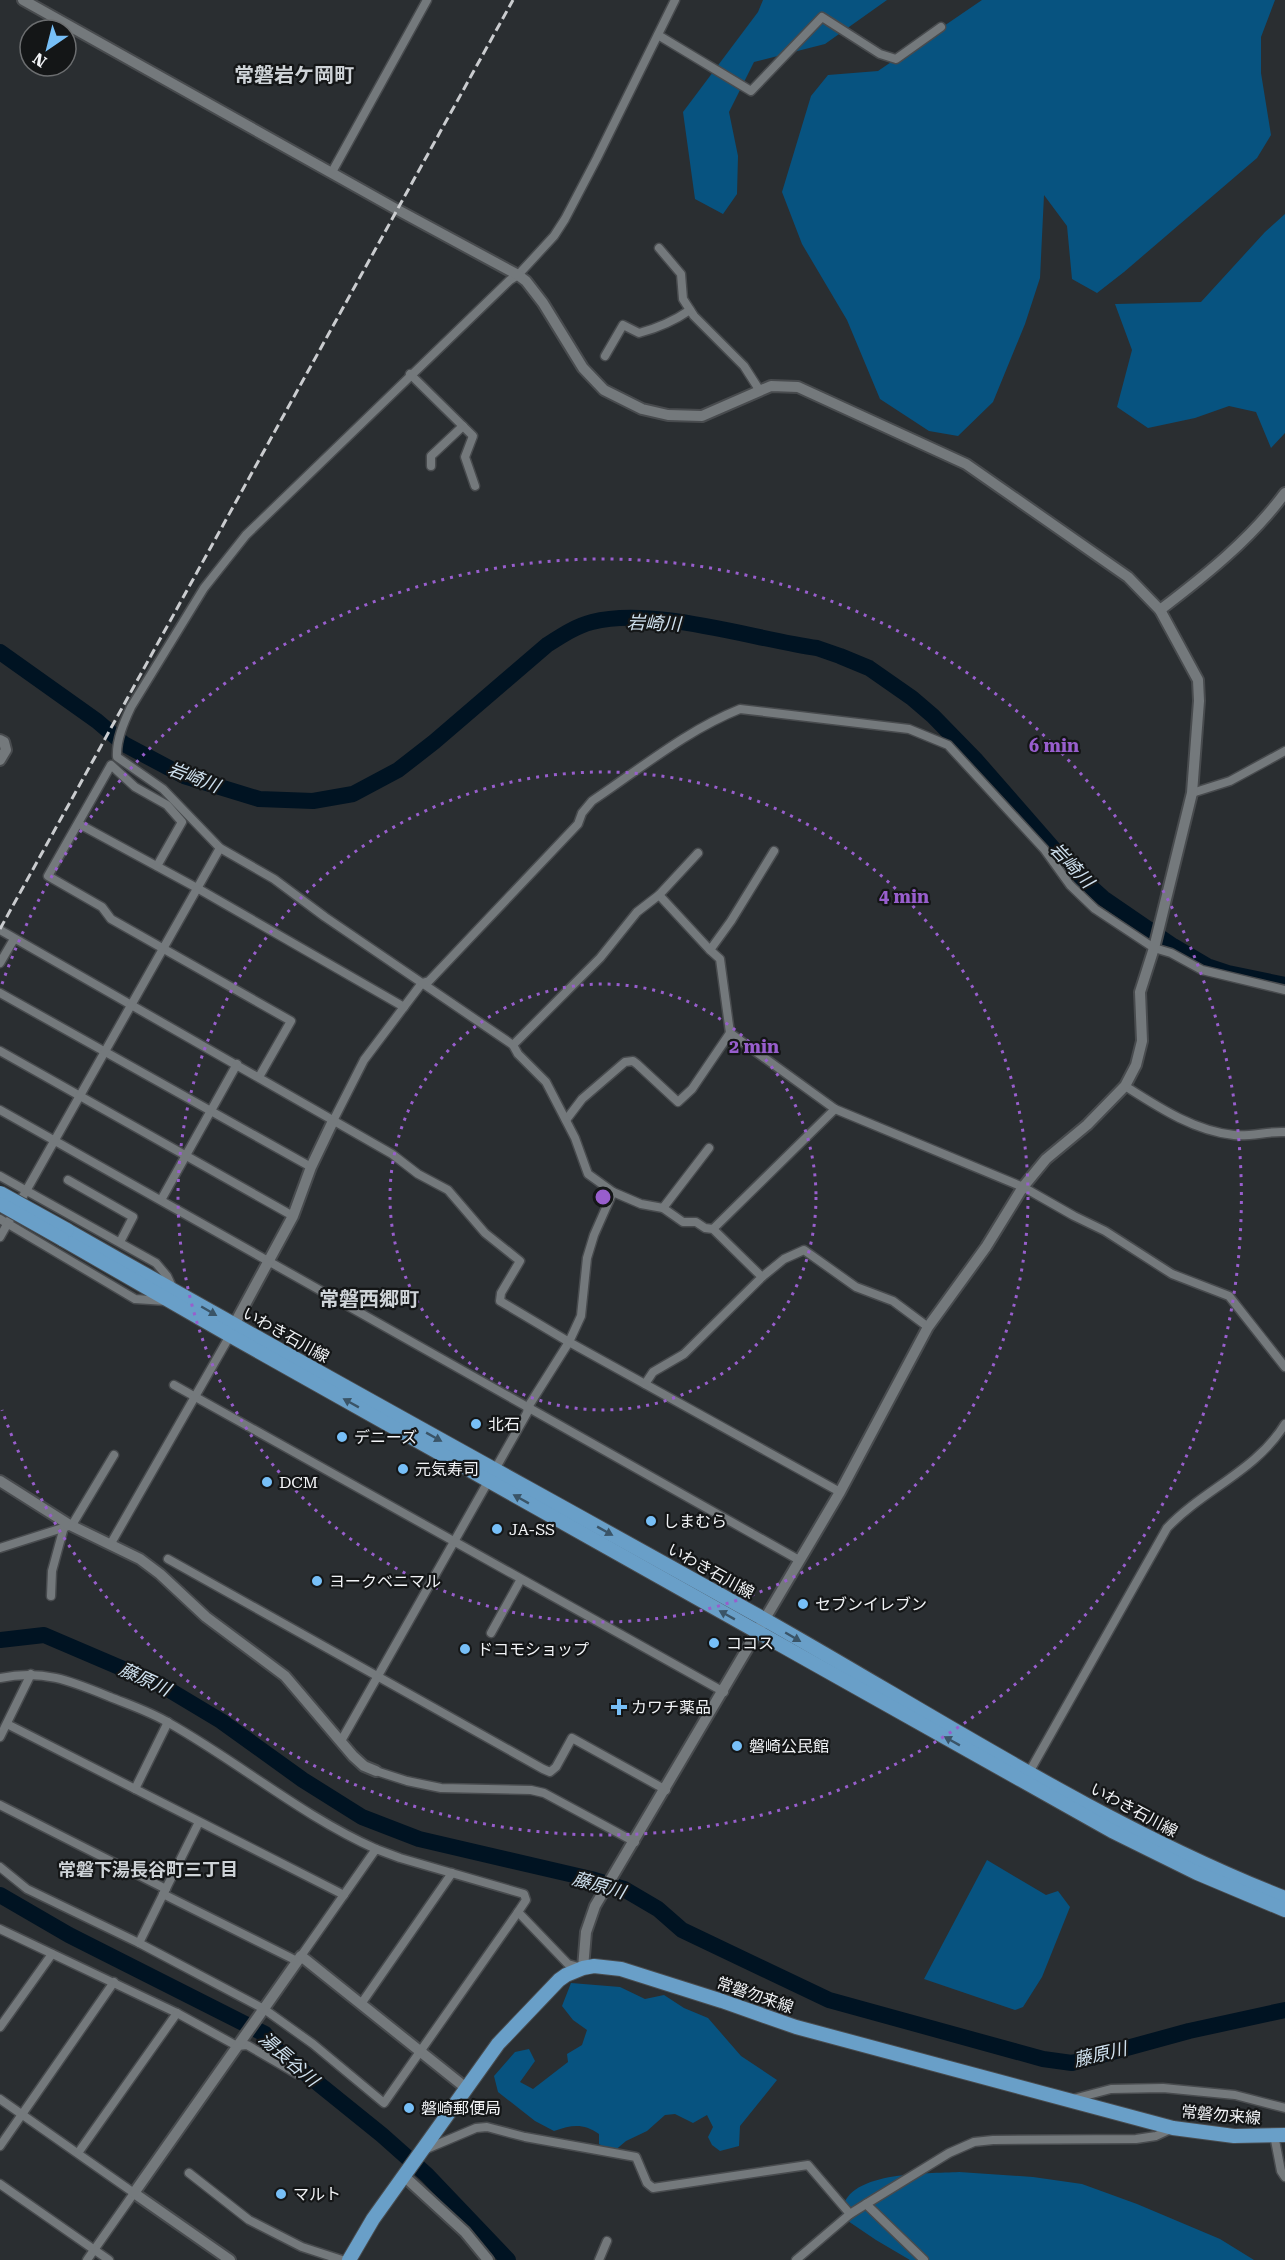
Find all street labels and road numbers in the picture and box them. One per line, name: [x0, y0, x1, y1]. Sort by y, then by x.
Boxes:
street label: いわき石川線: [239, 1303, 333, 1367]
street label: いわき石川線: [664, 1539, 758, 1603]
street label: いわき石川線: [1087, 1779, 1181, 1841]
street label: 常磐勿来線: [714, 1973, 796, 2017]
street label: 常磐勿来線: [1180, 2102, 1262, 2128]

